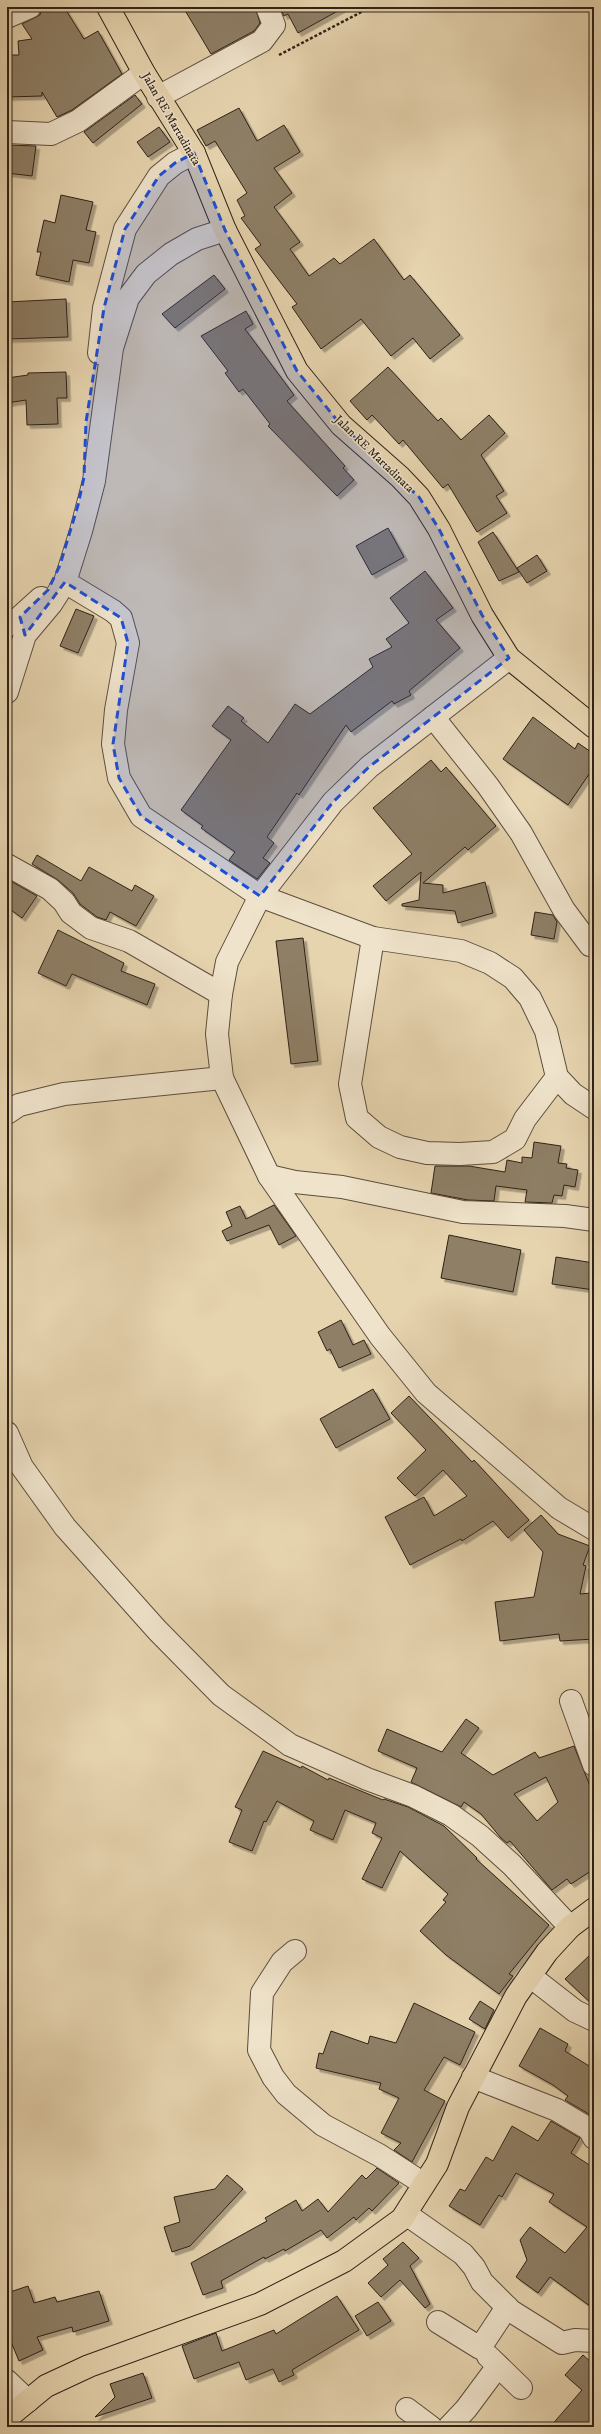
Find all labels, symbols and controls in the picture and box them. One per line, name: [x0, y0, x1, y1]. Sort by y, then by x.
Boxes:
street label: Jalan RE Martadinata: [138, 69, 204, 169]
street label: Jalan RE Martadinata: [330, 411, 418, 497]

